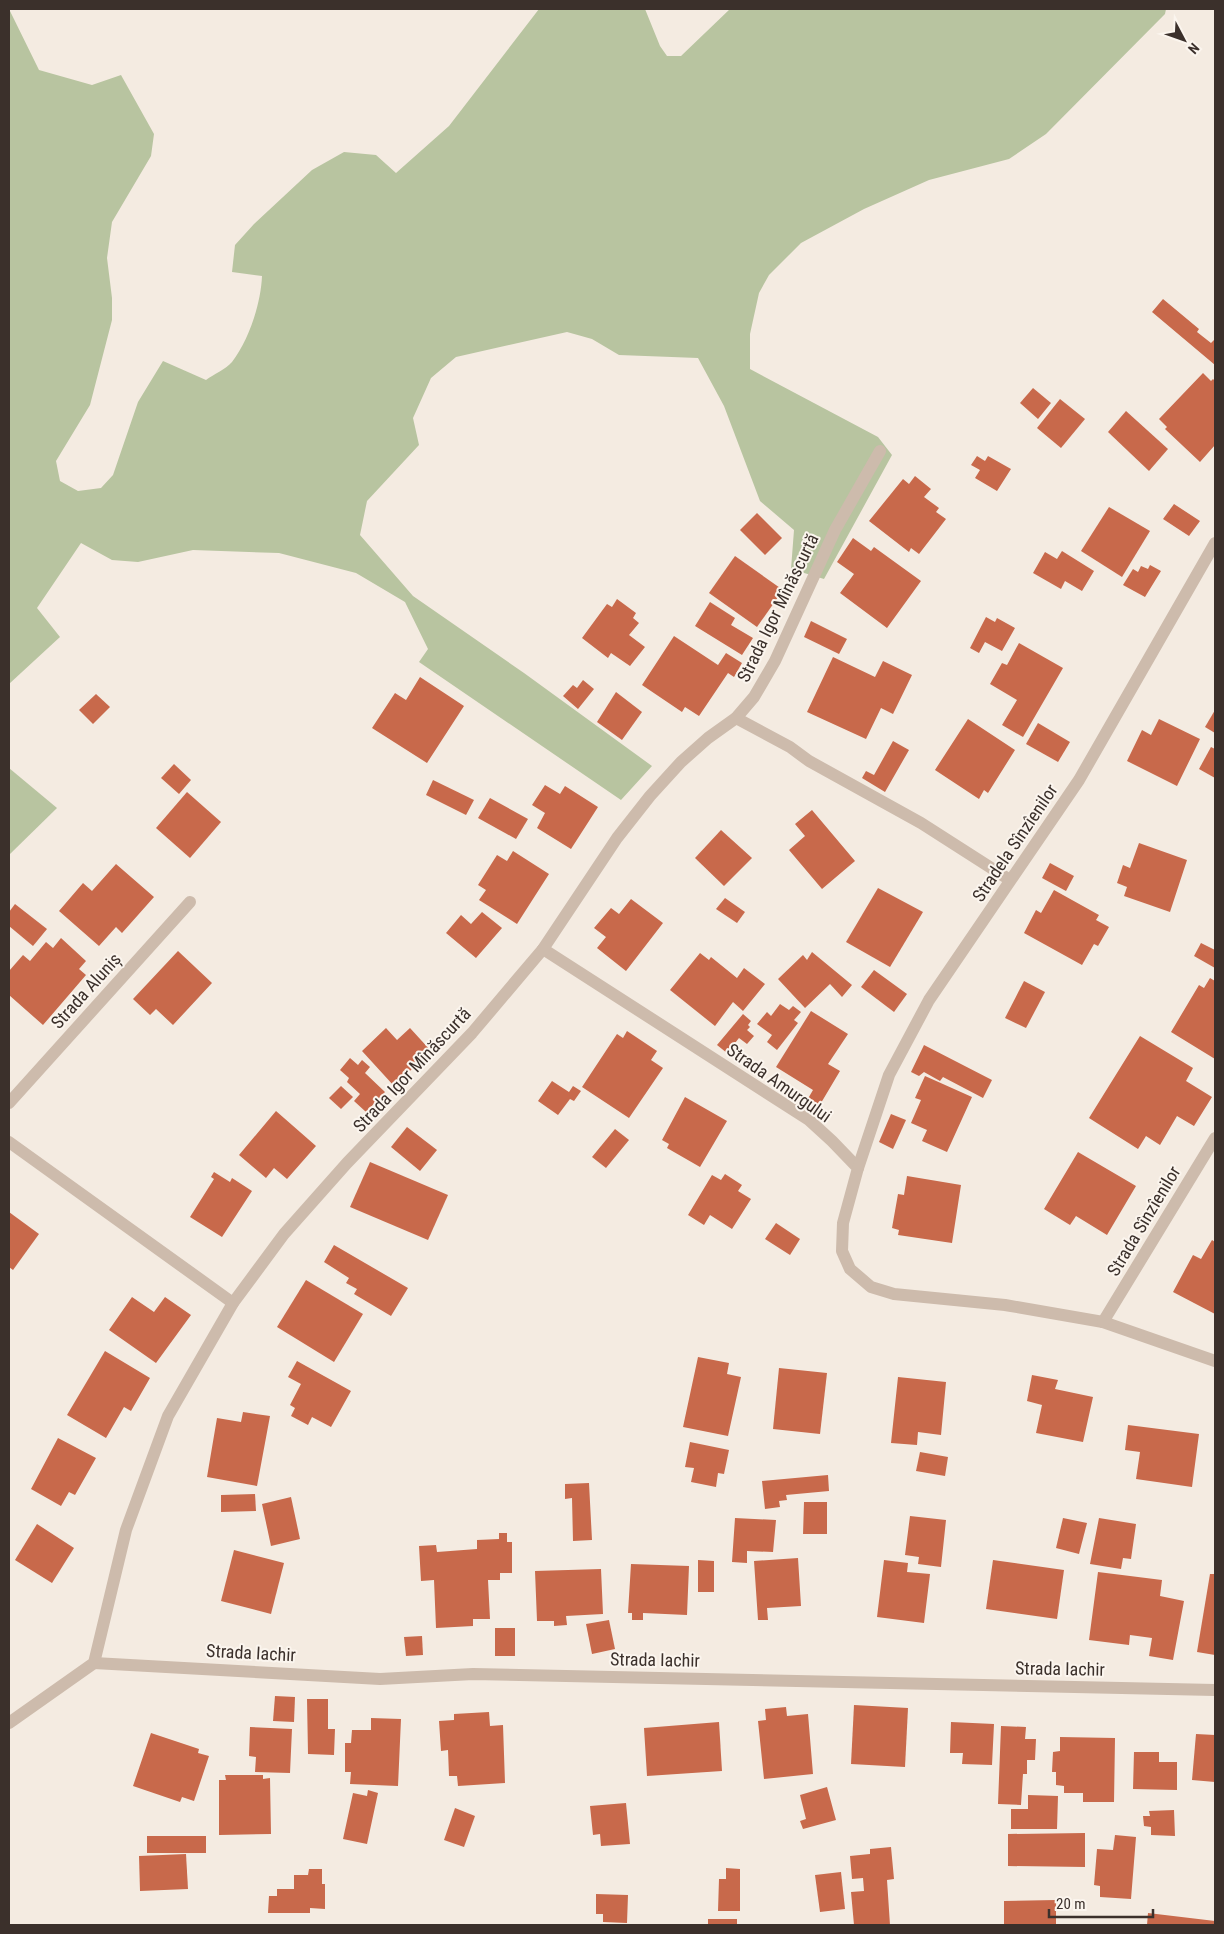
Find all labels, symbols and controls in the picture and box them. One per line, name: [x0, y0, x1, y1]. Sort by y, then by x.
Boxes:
north arrow: [1159, 15, 1209, 65]
text: N: [1185, 40, 1203, 57]
street label: Strada Igor Mînăscurtă: [733, 530, 823, 685]
street label: Stradela Sînzîenilor: [968, 780, 1062, 905]
street label: Strada Aluniș: [46, 949, 126, 1033]
street label: Strada Igor Mînăscurtă: [349, 1003, 475, 1136]
street label: Strada Amurgului: [723, 1039, 836, 1126]
street label: Strada Sînzîenilor: [1103, 1162, 1185, 1279]
street label: Strada Iachir: [206, 1640, 297, 1665]
street label: Strada Iachir: [610, 1648, 701, 1671]
street label: Strada Iachir: [1015, 1657, 1106, 1680]
scale bar: [1049, 1886, 1153, 1918]
text: 20 m: [1056, 1895, 1086, 1913]

